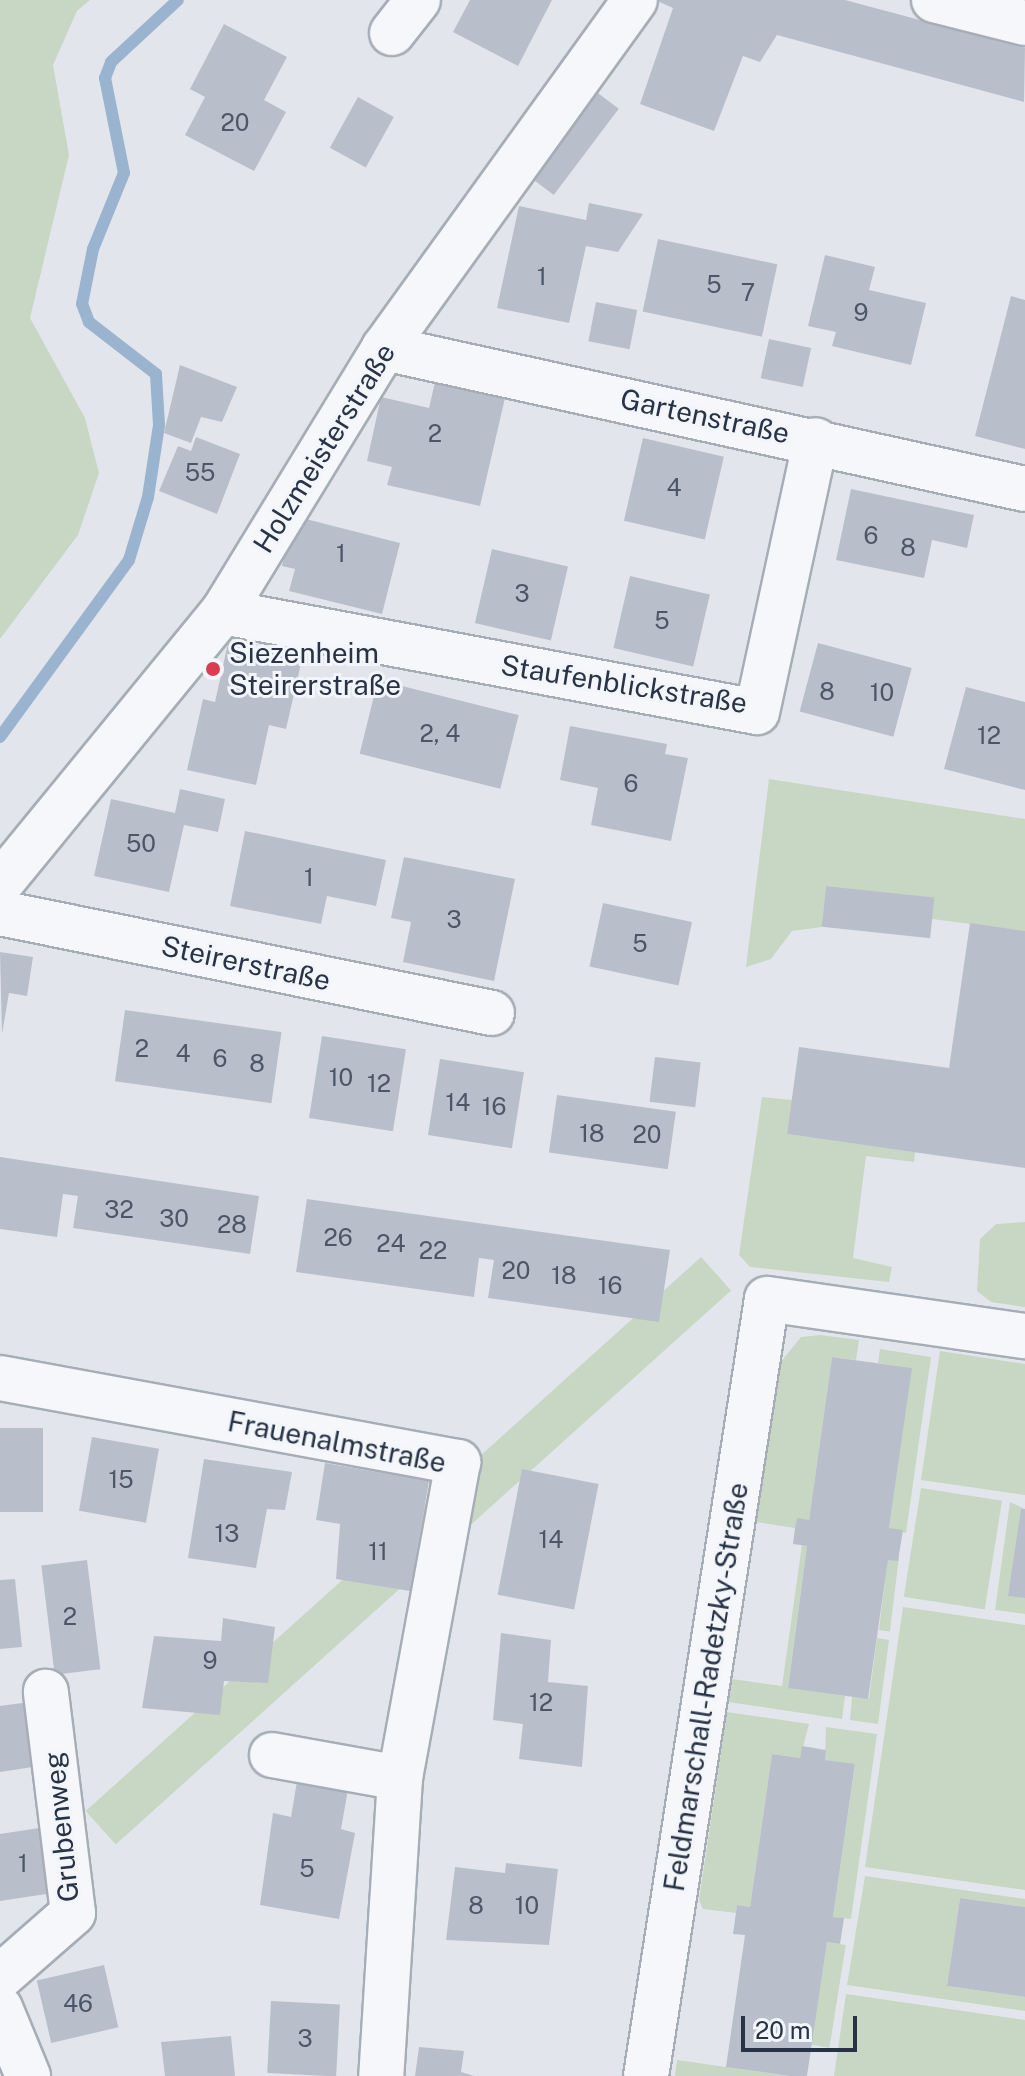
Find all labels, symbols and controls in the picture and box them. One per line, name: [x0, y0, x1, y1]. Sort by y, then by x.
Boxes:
house number: 20: [221, 109, 249, 137]
house number: 1: [537, 263, 547, 291]
house number: 5: [706, 271, 722, 299]
house number: 7: [741, 279, 755, 307]
house number: 9: [854, 299, 868, 327]
street label: Holzmeisterstraße: [246, 337, 402, 559]
street label: Gartenstraße: [617, 382, 793, 450]
house number: 2: [428, 420, 442, 448]
house number: 55: [185, 459, 215, 487]
house number: 4: [666, 474, 682, 502]
house number: 6: [864, 522, 878, 550]
house number: 8: [900, 534, 916, 562]
house number: 1: [336, 540, 346, 568]
house number: 3: [514, 580, 530, 608]
house number: 5: [654, 607, 670, 635]
place label: Siezenheim Steirerstraße: [229, 636, 401, 702]
street label: Staufenblickstraße: [498, 648, 750, 720]
marker: Siezenheim Steirerstraße: [204, 660, 222, 678]
house number: 8: [819, 678, 835, 706]
house number: 10: [870, 679, 894, 707]
house number: 2, 4: [419, 720, 461, 748]
house number: 12: [977, 722, 1001, 750]
house number: 6: [624, 770, 638, 798]
house number: 50: [126, 830, 156, 858]
house number: 1: [304, 864, 314, 892]
house number: 3: [446, 906, 462, 934]
street label: Steirerstraße: [158, 929, 334, 997]
house number: 5: [632, 930, 648, 958]
house number: 2: [135, 1035, 149, 1063]
house number: 4: [175, 1040, 191, 1068]
house number: 6: [213, 1045, 227, 1073]
house number: 8: [249, 1050, 265, 1078]
house number: 10: [329, 1064, 353, 1092]
house number: 12: [367, 1070, 391, 1098]
house number: 14: [446, 1089, 470, 1117]
house number: 16: [482, 1093, 506, 1121]
house number: 18: [579, 1120, 605, 1148]
house number: 20: [633, 1121, 661, 1149]
house number: 32: [104, 1196, 134, 1224]
house number: 30: [159, 1205, 189, 1233]
house number: 28: [217, 1211, 247, 1239]
house number: 26: [323, 1224, 353, 1252]
house number: 24: [376, 1230, 406, 1258]
house number: 22: [419, 1237, 447, 1265]
house number: 20: [502, 1257, 530, 1285]
house number: 18: [551, 1262, 577, 1290]
house number: 16: [598, 1272, 622, 1300]
street label: Frauenalmstraße: [225, 1404, 449, 1480]
house number: 15: [108, 1466, 134, 1494]
street label: Feldmarschall-Radetzky-Straße: [657, 1480, 755, 1894]
house number: 13: [215, 1520, 239, 1548]
house number: 14: [539, 1526, 563, 1554]
house number: 11: [368, 1538, 388, 1566]
house number: 2: [63, 1603, 77, 1631]
house number: 9: [203, 1647, 217, 1675]
house number: 12: [529, 1689, 553, 1717]
street label: Grubenweg: [36, 1750, 86, 1904]
house number: 1: [18, 1850, 28, 1878]
house number: 5: [299, 1855, 315, 1883]
house number: 8: [468, 1892, 484, 1920]
house number: 10: [515, 1892, 539, 1920]
house number: 46: [63, 1990, 93, 2018]
scale bar: [745, 2000, 861, 2050]
text: 20 m: [755, 2016, 811, 2044]
house number: 3: [297, 2025, 313, 2053]

